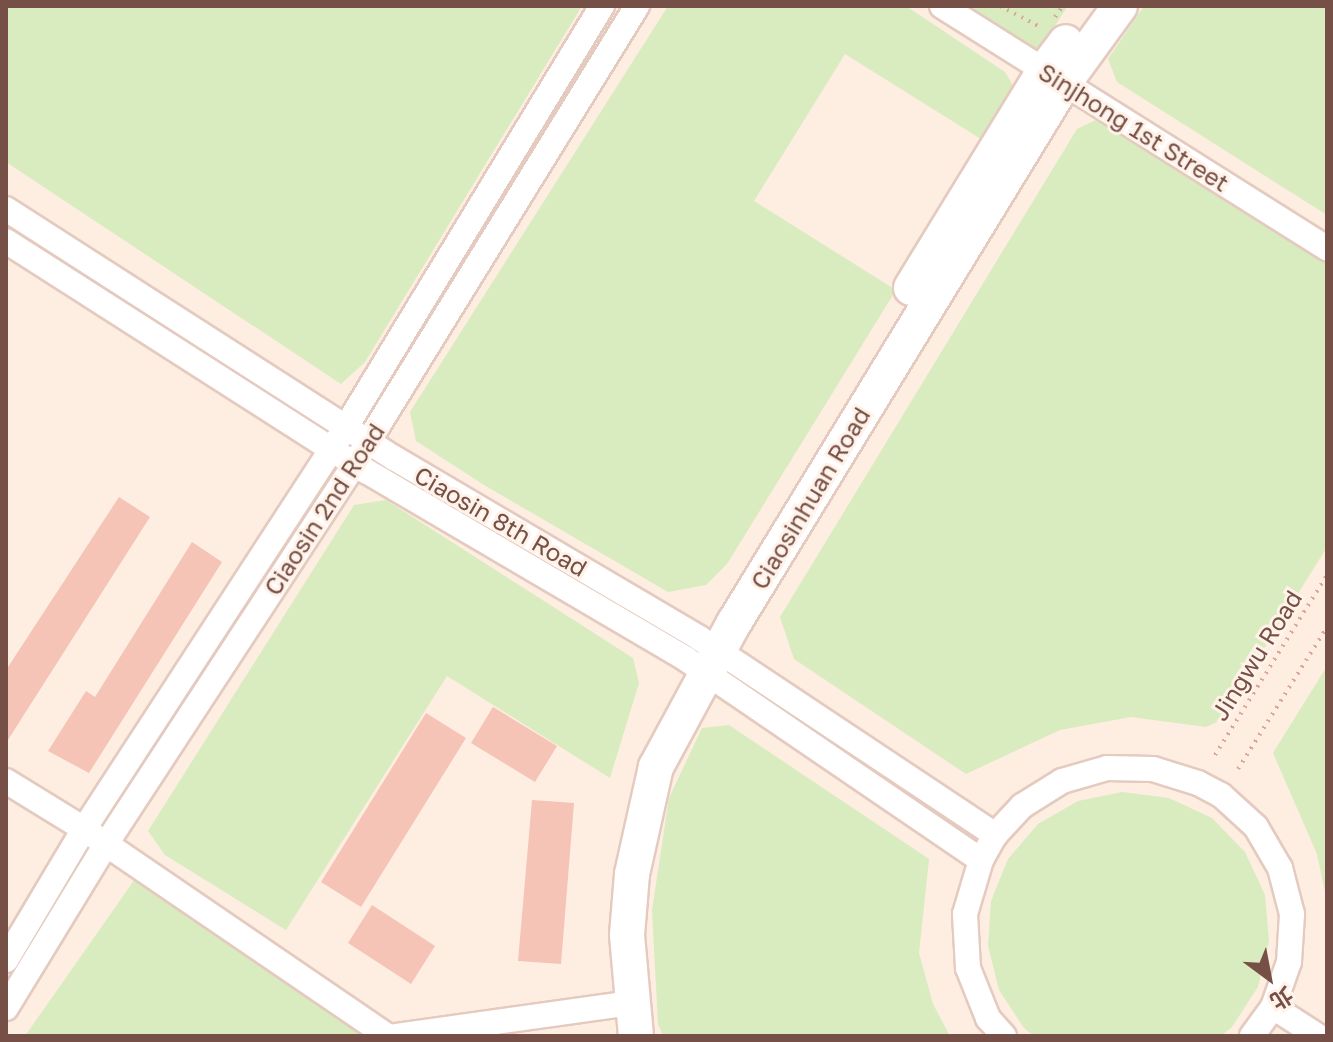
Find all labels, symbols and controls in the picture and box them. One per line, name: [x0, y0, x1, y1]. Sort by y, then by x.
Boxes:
street label: Sinjhong 1st Street: [1034, 57, 1234, 197]
street label: Ciaosinhuan Road: [744, 402, 876, 594]
street label: Ciaosin 2nd Road: [258, 418, 390, 600]
street label: Ciaosin 8th Road: [410, 460, 592, 582]
street label: Jingwu Road: [1205, 585, 1307, 725]
north arrow: [1229, 938, 1309, 1018]
text: 北: [1266, 981, 1298, 1016]

